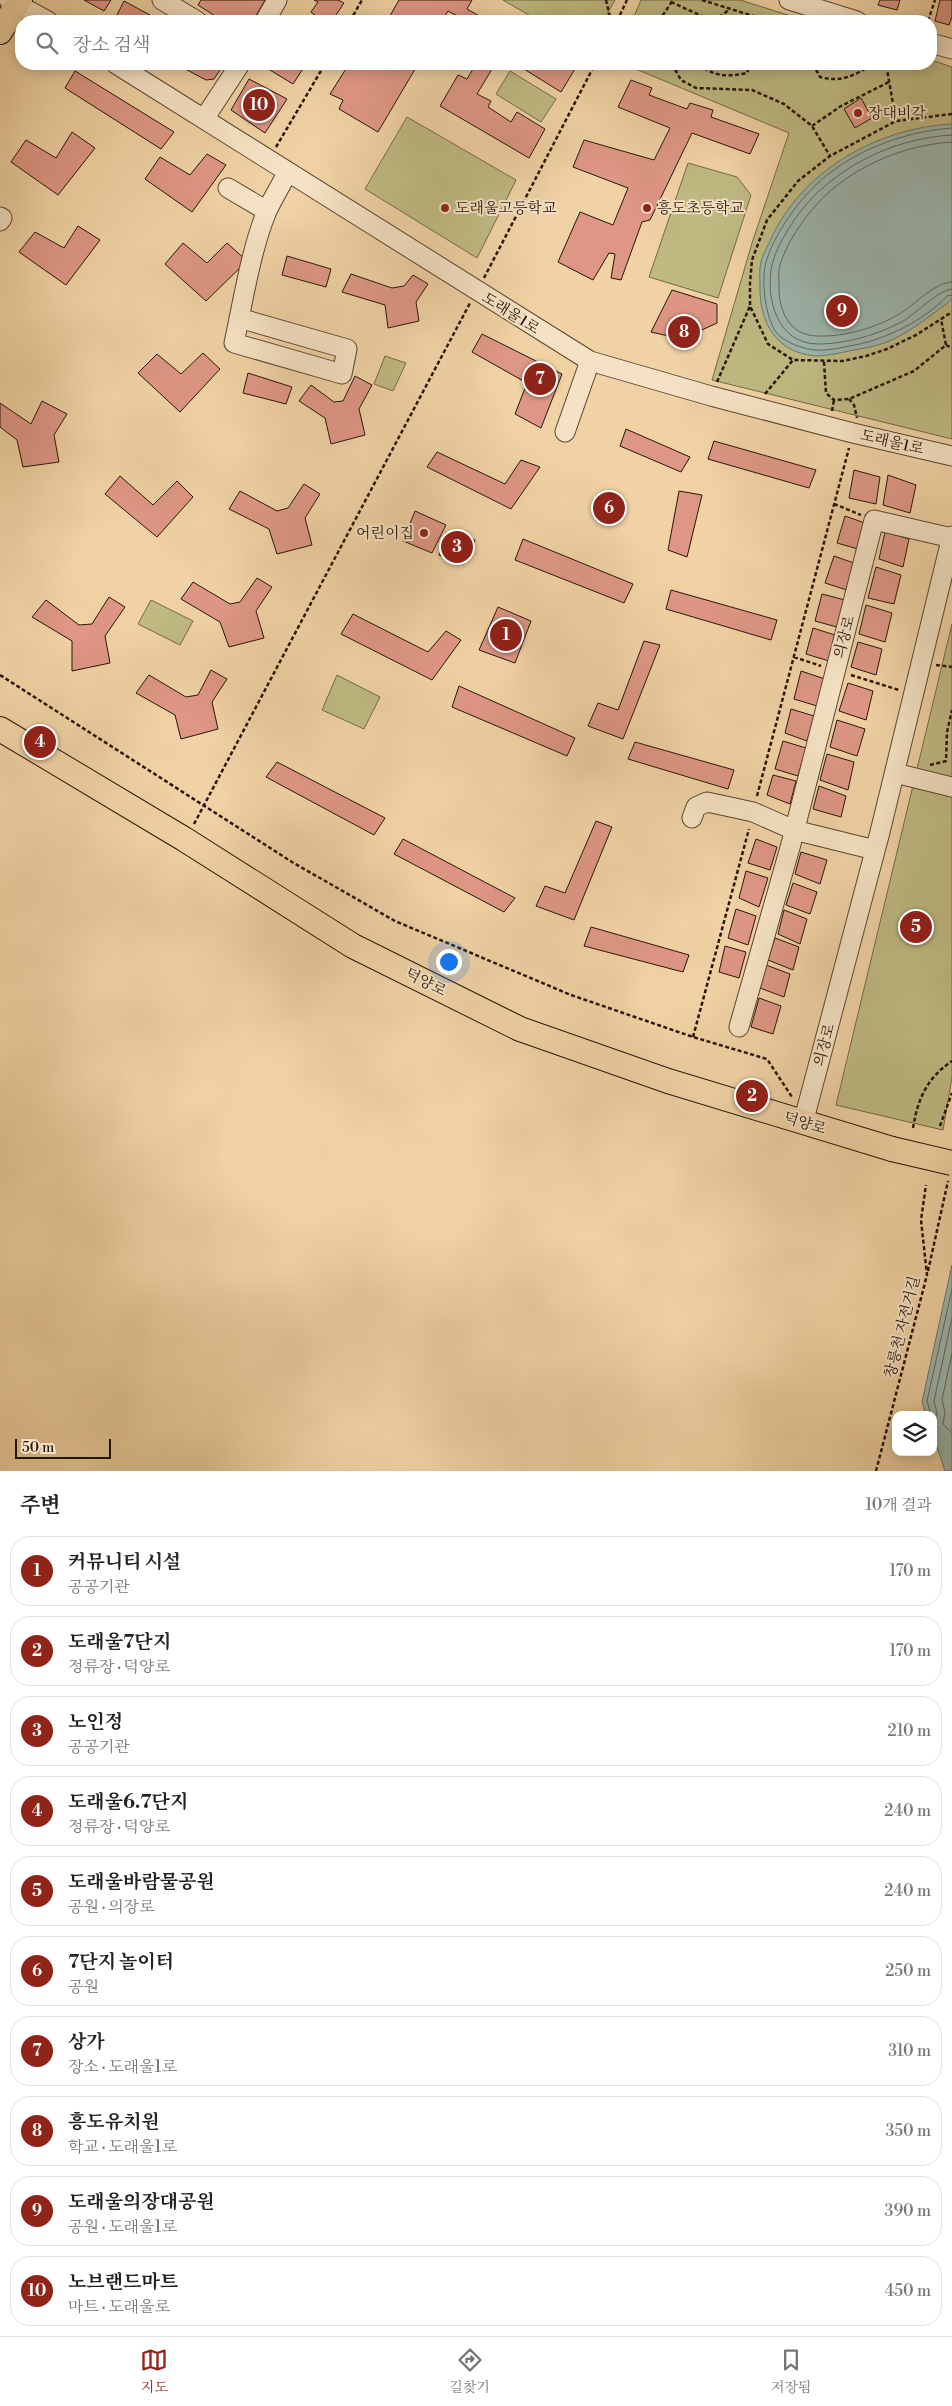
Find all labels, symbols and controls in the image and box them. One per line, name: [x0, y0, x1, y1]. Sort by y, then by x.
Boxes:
search box: [15, 15, 937, 70]
icon: search: [33, 29, 61, 57]
text: 장소 검색: [73, 33, 150, 57]
pin: 10: [243, 86, 275, 124]
place label: 장대비각: [868, 104, 926, 123]
marker: 장대비각: [852, 107, 864, 119]
place label: 도래울고등학교: [455, 199, 557, 218]
place label: 흥도초등학교: [657, 199, 744, 218]
marker: 도래울고등학교: [439, 202, 451, 214]
marker: 흥도초등학교: [641, 202, 653, 214]
street label: 도래울1로: [478, 288, 544, 339]
pin: 9: [826, 292, 858, 330]
pin: 8: [668, 313, 700, 351]
pin: 7: [524, 360, 556, 398]
street label: 도래울1로: [858, 426, 926, 459]
pin: 6: [593, 489, 625, 527]
place label: 어린이집: [356, 524, 414, 543]
marker: 어린이집: [418, 527, 430, 539]
pin: 3: [441, 528, 473, 566]
street label: 의장로: [830, 613, 859, 661]
pin: 1: [490, 616, 522, 654]
pin: 4: [24, 723, 56, 761]
pin: 5: [900, 908, 932, 946]
your location: [436, 949, 462, 975]
street label: 덕양로: [402, 964, 450, 1001]
street label: 의장로: [810, 1021, 839, 1069]
pin: 2: [736, 1077, 768, 1115]
street label: 덕양로: [781, 1108, 829, 1139]
street label: 창릉천 자전거길: [881, 1274, 924, 1380]
map controls: [892, 1411, 937, 1456]
button: layers: [892, 1411, 937, 1456]
scale bar: [15, 1436, 111, 1459]
text: 50 m: [22, 1439, 54, 1457]
text: 주변: [20, 1493, 61, 1519]
text: 10개 결과: [865, 1495, 932, 1515]
text: 커뮤니티 시설: [68, 1550, 181, 1574]
text: 1: [33, 1561, 41, 1581]
text: 170 m: [889, 1561, 931, 1581]
text: 공공기관: [68, 1577, 130, 1597]
text: 도래울7단지: [68, 1630, 171, 1654]
text: 2: [32, 1641, 42, 1661]
text: 170 m: [889, 1641, 931, 1661]
text: 정류장 · 덕양로: [68, 1657, 170, 1677]
text: 노인정: [68, 1710, 123, 1734]
text: 3: [32, 1721, 42, 1741]
text: 210 m: [887, 1721, 931, 1741]
text: 공공기관: [68, 1737, 130, 1757]
text: 도래울6.7단지: [68, 1790, 188, 1814]
text: 4: [32, 1801, 42, 1821]
text: 240 m: [884, 1801, 931, 1821]
text: 정류장 · 덕양로: [68, 1817, 170, 1837]
text: 도래울바람물공원: [68, 1870, 215, 1894]
text: 5: [32, 1881, 42, 1901]
text: 240 m: [884, 1881, 931, 1901]
text: 공원 · 의장로: [68, 1897, 155, 1917]
text: 7단지 놀이터: [68, 1950, 174, 1974]
text: 6: [32, 1961, 42, 1981]
text: 250 m: [885, 1961, 931, 1981]
text: 공원: [68, 1977, 99, 1997]
text: 상가: [68, 2030, 105, 2054]
text: 7: [32, 2041, 42, 2061]
text: 310 m: [888, 2041, 931, 2061]
text: 장소 · 도래울1로: [68, 2057, 177, 2077]
text: 흥도유치원: [68, 2110, 160, 2134]
text: 8: [32, 2121, 42, 2141]
text: 350 m: [885, 2121, 931, 2141]
text: 학교 · 도래울1로: [68, 2137, 177, 2157]
text: 도래울의장대공원: [68, 2190, 215, 2214]
text: 9: [32, 2201, 42, 2221]
text: 390 m: [885, 2201, 931, 2221]
text: 공원 · 도래울1로: [68, 2217, 177, 2237]
text: 노브랜드마트: [68, 2270, 178, 2294]
text: 10: [28, 2281, 46, 2301]
text: 450 m: [885, 2281, 931, 2301]
text: 마트 · 도래울로: [68, 2297, 170, 2317]
tab: 지도: [140, 2346, 168, 2397]
tab: 길찾기: [449, 2346, 490, 2397]
tab: 저장됨: [771, 2346, 812, 2397]

